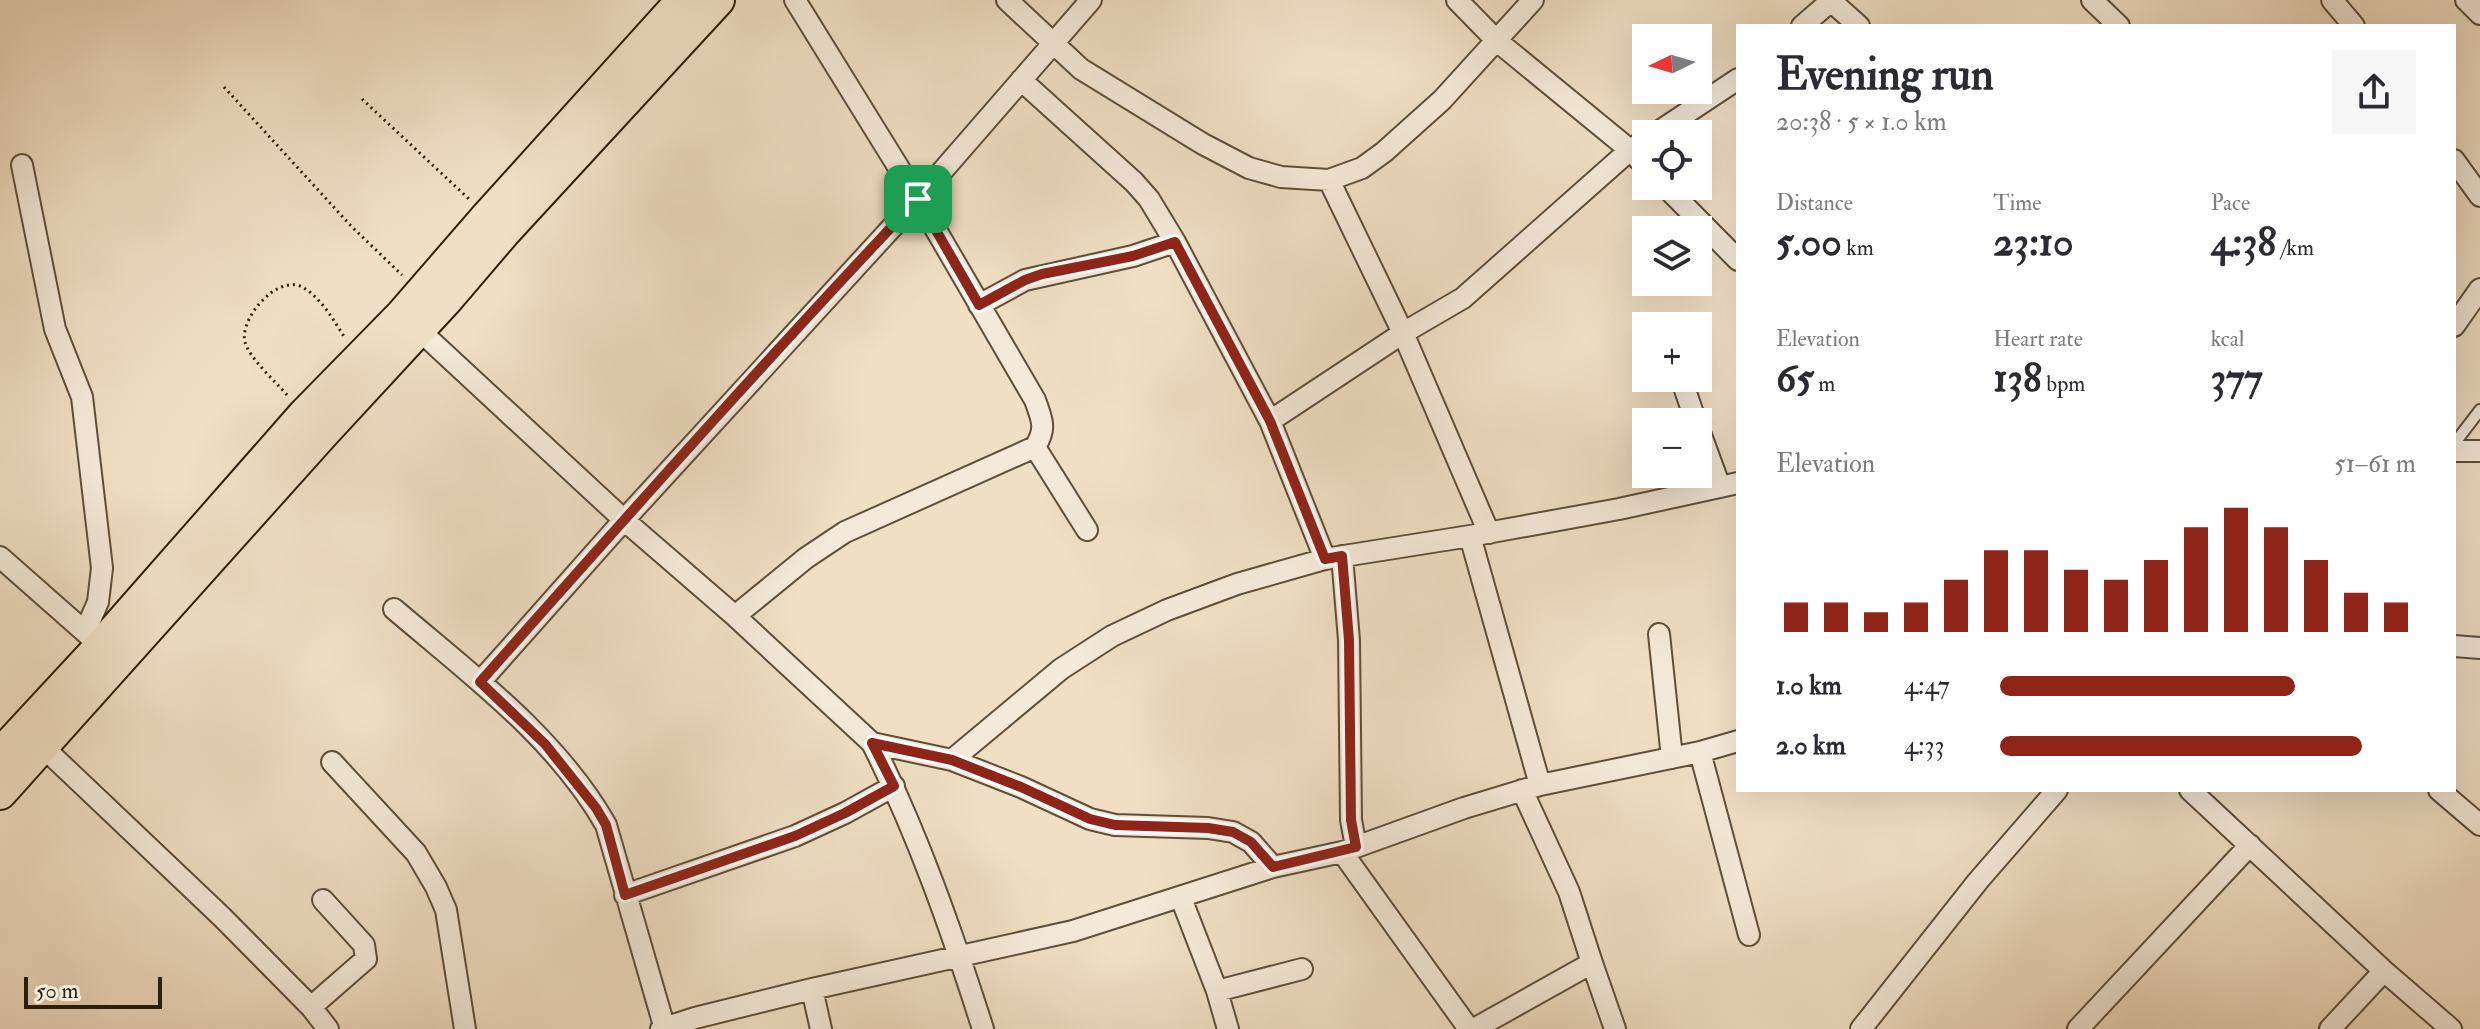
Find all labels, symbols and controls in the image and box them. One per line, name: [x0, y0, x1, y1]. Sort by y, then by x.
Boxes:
north arrow: [1632, 24, 1712, 104]
map controls: [1632, 24, 1712, 488]
text: Evening run: [1776, 48, 1994, 103]
button: share: [2332, 50, 2416, 134]
text: 20:38 · 5 × 1.0 km: [1776, 106, 1947, 138]
button: locate: [1632, 120, 1712, 200]
pin: [884, 165, 952, 233]
icon: arrive: [896, 177, 940, 221]
text: Distance: [1776, 189, 1853, 217]
text: Time: [1993, 189, 2041, 217]
text: Pace: [2211, 189, 2250, 217]
button: layers: [1632, 216, 1712, 296]
text: 5.00: [1776, 217, 1842, 268]
text: 23:10: [1993, 217, 2073, 268]
text: 4:38: [2211, 217, 2276, 268]
text: km: [1842, 234, 1874, 262]
text: /km: [2276, 234, 2314, 262]
button: +: [1632, 312, 1712, 392]
text: Elevation: [1776, 325, 1860, 353]
text: Heart rate: [1993, 325, 2083, 353]
text: kcal: [2211, 325, 2244, 353]
text: 65: [1776, 353, 1814, 404]
text: 138: [1993, 353, 2042, 404]
text: 377: [2211, 353, 2263, 404]
text: m: [1814, 370, 1835, 398]
text: bpm: [2042, 370, 2085, 398]
button: −: [1632, 408, 1712, 488]
text: Elevation: [1776, 448, 1875, 480]
text: 51–61 m: [2334, 448, 2416, 480]
text: 1.0 km: [1776, 670, 1842, 702]
text: 4:47: [1904, 670, 1950, 702]
text: 2.0 km: [1776, 730, 1846, 762]
text: 4:33: [1904, 730, 1944, 762]
scale bar: [24, 973, 162, 1009]
text: 50 m: [36, 977, 78, 1005]

